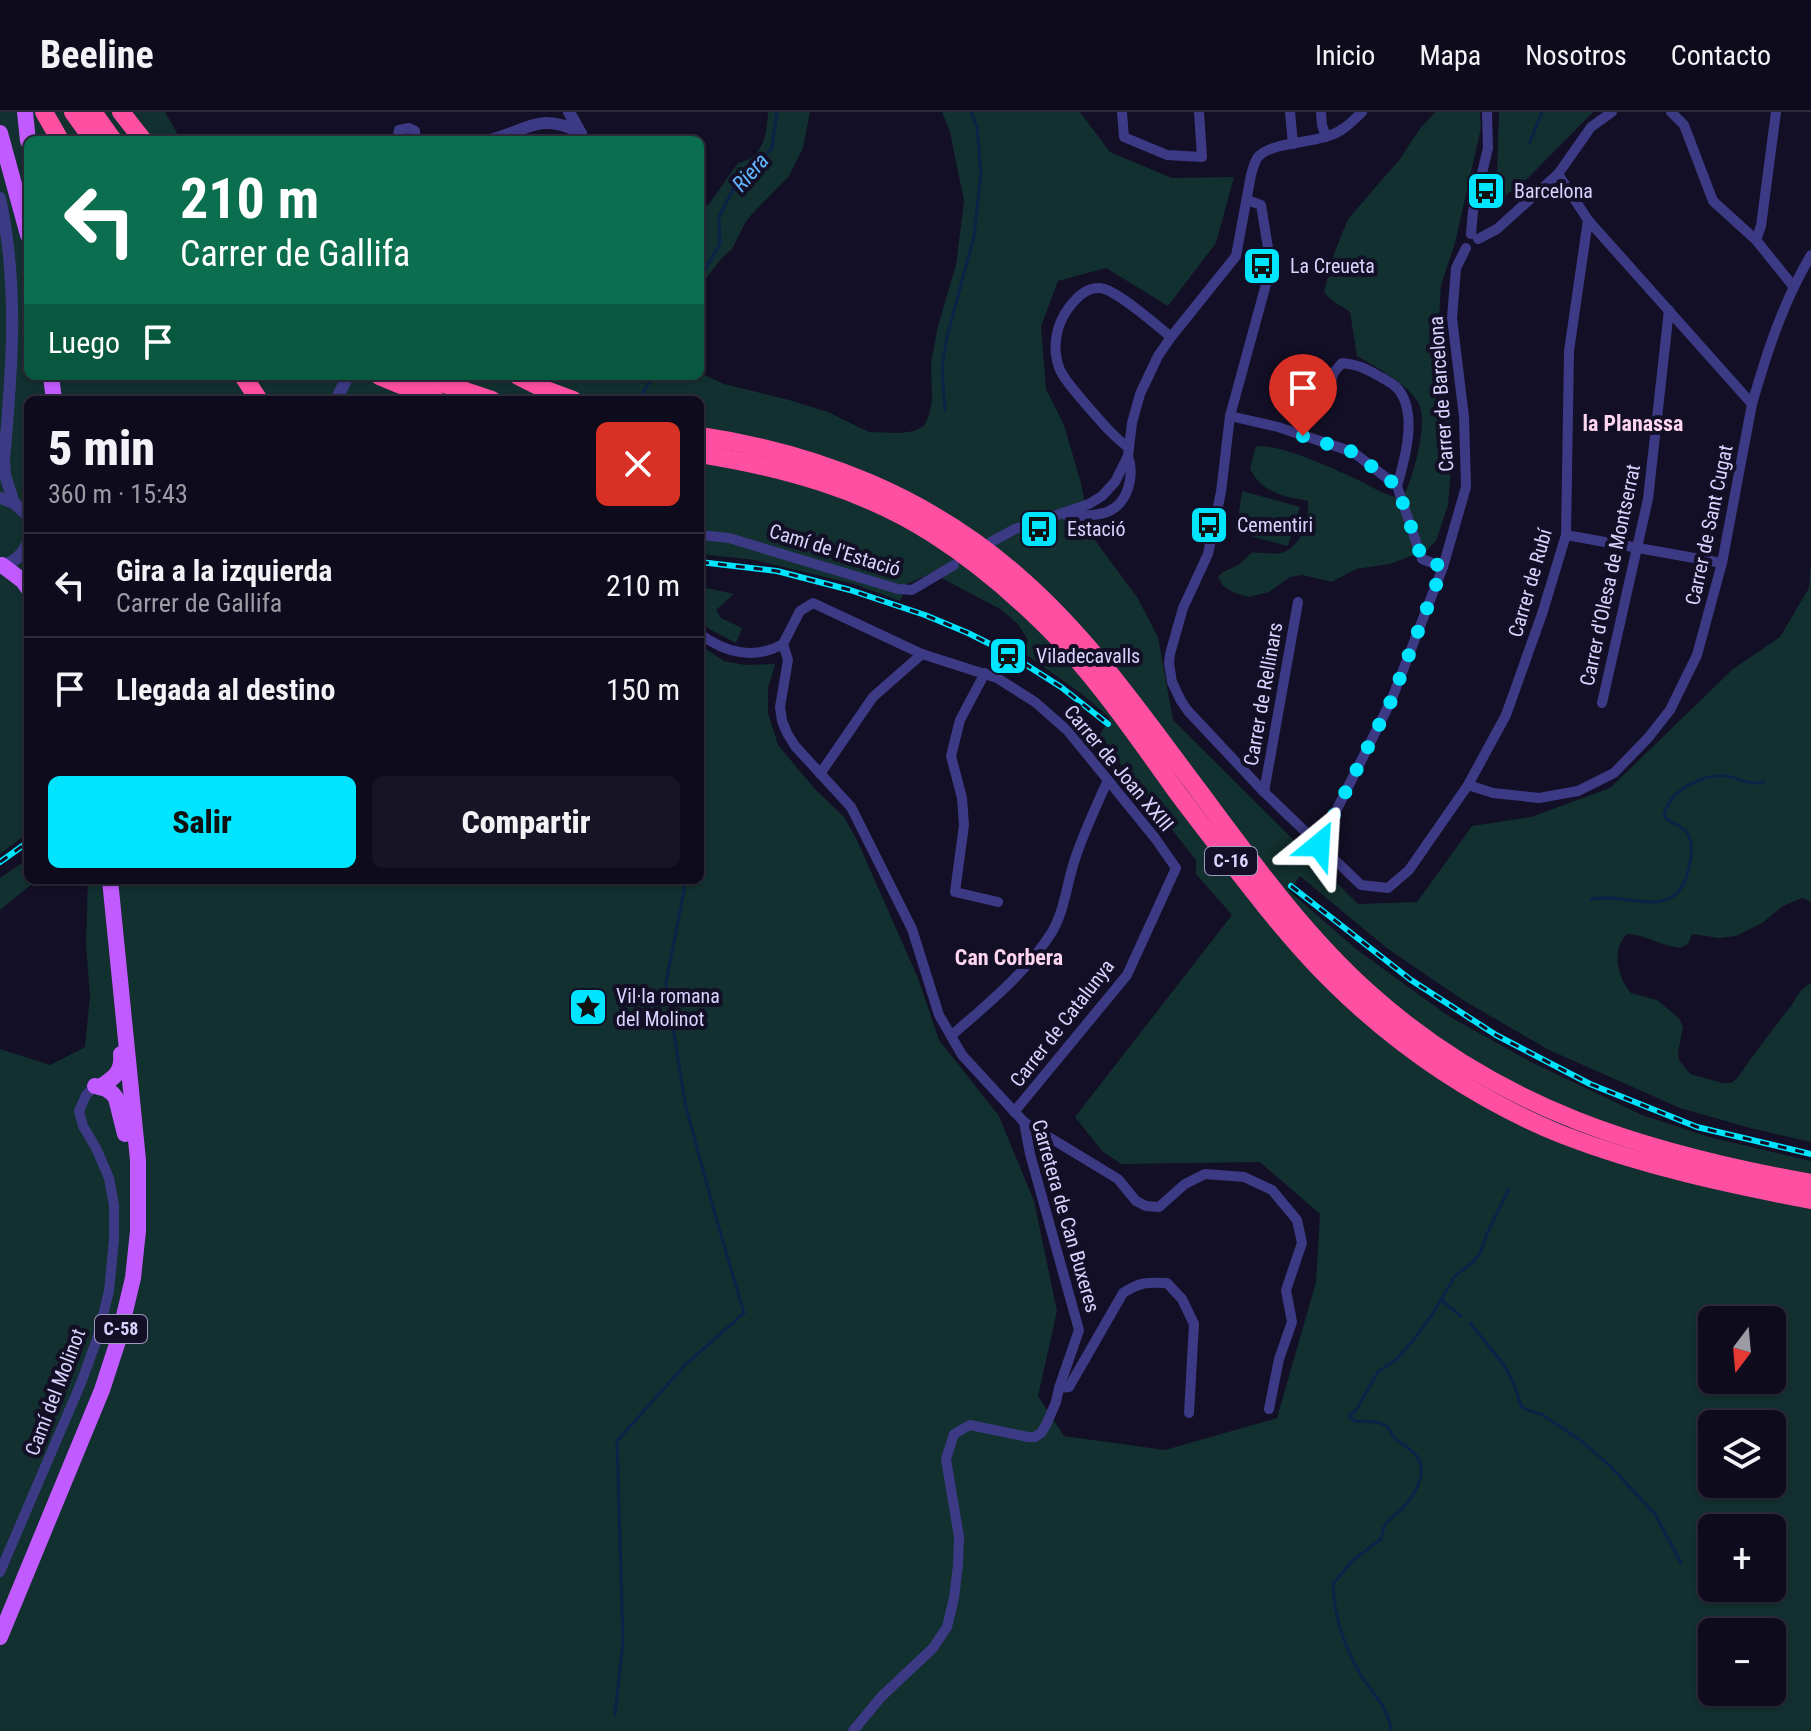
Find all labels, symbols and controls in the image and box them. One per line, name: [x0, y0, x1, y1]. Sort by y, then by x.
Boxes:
text: Beeline: [40, 33, 154, 77]
text: Inicio: [1315, 39, 1375, 72]
text: Mapa: [1419, 39, 1481, 72]
text: Nosotros: [1525, 39, 1627, 72]
text: Contacto: [1671, 39, 1771, 72]
water label: Riera: [727, 148, 774, 197]
text: 210 m: [180, 166, 319, 232]
icon: left: [48, 168, 152, 272]
bus stop icon: Barcelona: [1465, 170, 1507, 212]
place label: Barcelona: [1514, 179, 1593, 203]
text: Carrer de Gallifa: [180, 233, 410, 275]
bus stop icon: La Creueta: [1241, 245, 1283, 287]
place label: La Creueta: [1290, 254, 1375, 278]
street label: Carrer de Barcelona: [1424, 315, 1458, 473]
icon: arrive: [136, 320, 180, 364]
text: Luego: [48, 325, 120, 360]
pin: [1269, 354, 1337, 436]
icon: arrive: [1281, 366, 1325, 410]
district label: la Planassa: [1583, 411, 1683, 436]
text: 5 min: [48, 420, 155, 477]
button: close: [596, 422, 680, 506]
street label: Carrer de Sant Cugat: [1680, 443, 1738, 607]
street label: Carrer d'Olesa de Montserrat: [1575, 462, 1645, 688]
text: 360 m · 15:43: [48, 479, 188, 509]
bus stop icon: Cementiri: [1188, 504, 1230, 546]
bus stop icon: Estació: [1018, 508, 1060, 550]
place label: Cementiri: [1237, 513, 1313, 537]
place label: Estació: [1067, 517, 1125, 541]
street label: Camí de l'Estació: [767, 519, 903, 581]
street label: Carrer de Rubí: [1503, 525, 1557, 640]
text: Gira a la izquierda: [116, 553, 332, 588]
icon: left: [48, 563, 92, 607]
text: 210 m: [606, 568, 680, 603]
text: Carrer de Gallifa: [116, 588, 282, 618]
street label: Carrer de Rellinars: [1239, 620, 1287, 768]
station icon: Viladecavalls: [987, 635, 1029, 677]
place label: Viladecavalls: [1036, 644, 1140, 668]
icon: arrive: [48, 667, 92, 711]
text: Llegada al destino: [116, 672, 335, 707]
text: 150 m: [606, 672, 680, 707]
street label: Carrer de Joan XXIII: [1059, 700, 1179, 836]
button: Salir: [48, 776, 356, 868]
button: Compartir: [372, 776, 680, 868]
position arrow: [1277, 803, 1361, 887]
road number: C-16: [1205, 847, 1257, 875]
district label: Can Corbera: [955, 945, 1063, 970]
street label: Carrer de Catalunya: [1005, 955, 1119, 1091]
place label: Vil·la romana del Molinot: [616, 984, 720, 1031]
place icon: Vil·la romana del Molinot: [567, 986, 609, 1028]
street label: Carretera de Can Buxeres: [1027, 1117, 1105, 1315]
north arrow: [1698, 1306, 1786, 1394]
map controls: [1698, 1306, 1786, 1706]
road number: C-58: [95, 1315, 147, 1343]
street label: Camí del Molinot: [20, 1325, 90, 1459]
button: layers: [1698, 1410, 1786, 1498]
button: +: [1698, 1514, 1786, 1602]
button: −: [1698, 1618, 1786, 1706]

